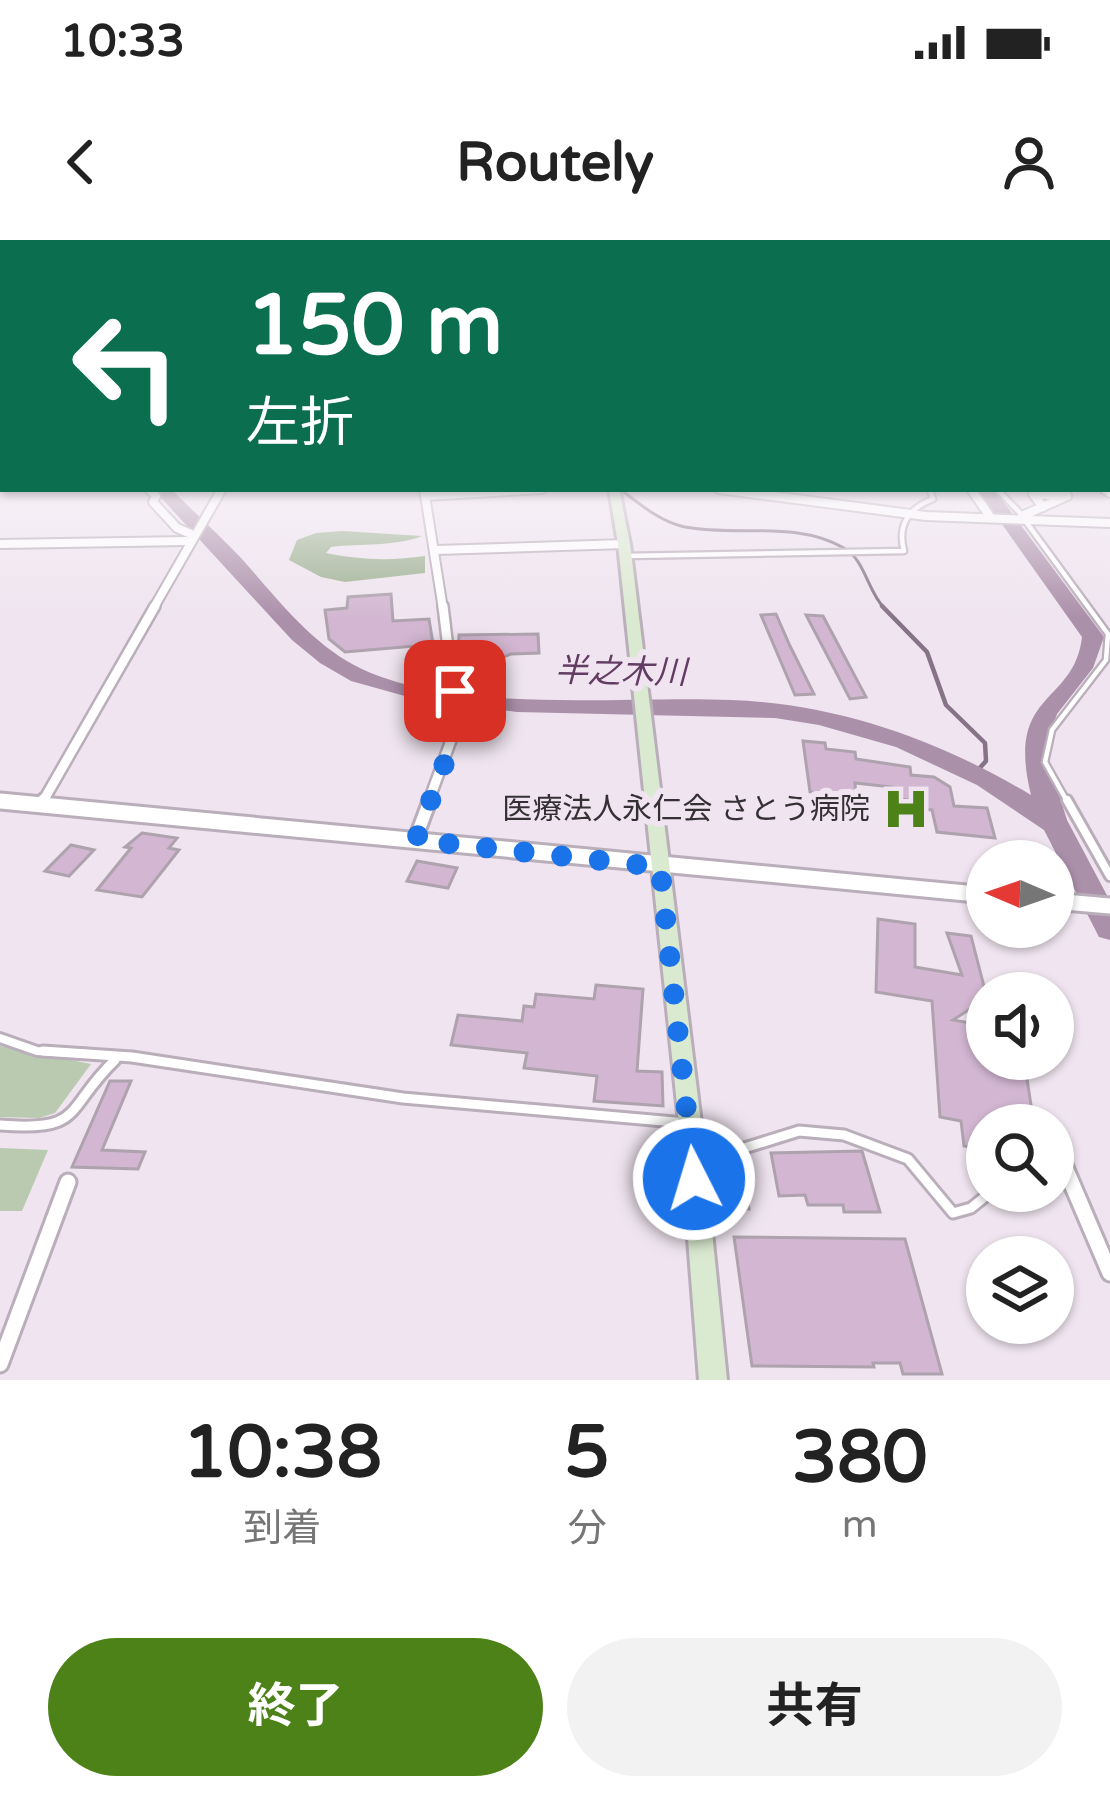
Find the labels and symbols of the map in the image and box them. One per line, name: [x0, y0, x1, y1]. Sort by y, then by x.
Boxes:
pin: [404, 640, 506, 742]
water label: 半之木川: [555, 651, 690, 693]
hospital icon: 医療法人永仁会 さとう病院: [881, 784, 931, 834]
place label: 医療法人永仁会 さとう病院: [502, 791, 870, 828]
north arrow: [966, 840, 1074, 948]
position arrow: [631, 1116, 757, 1242]

